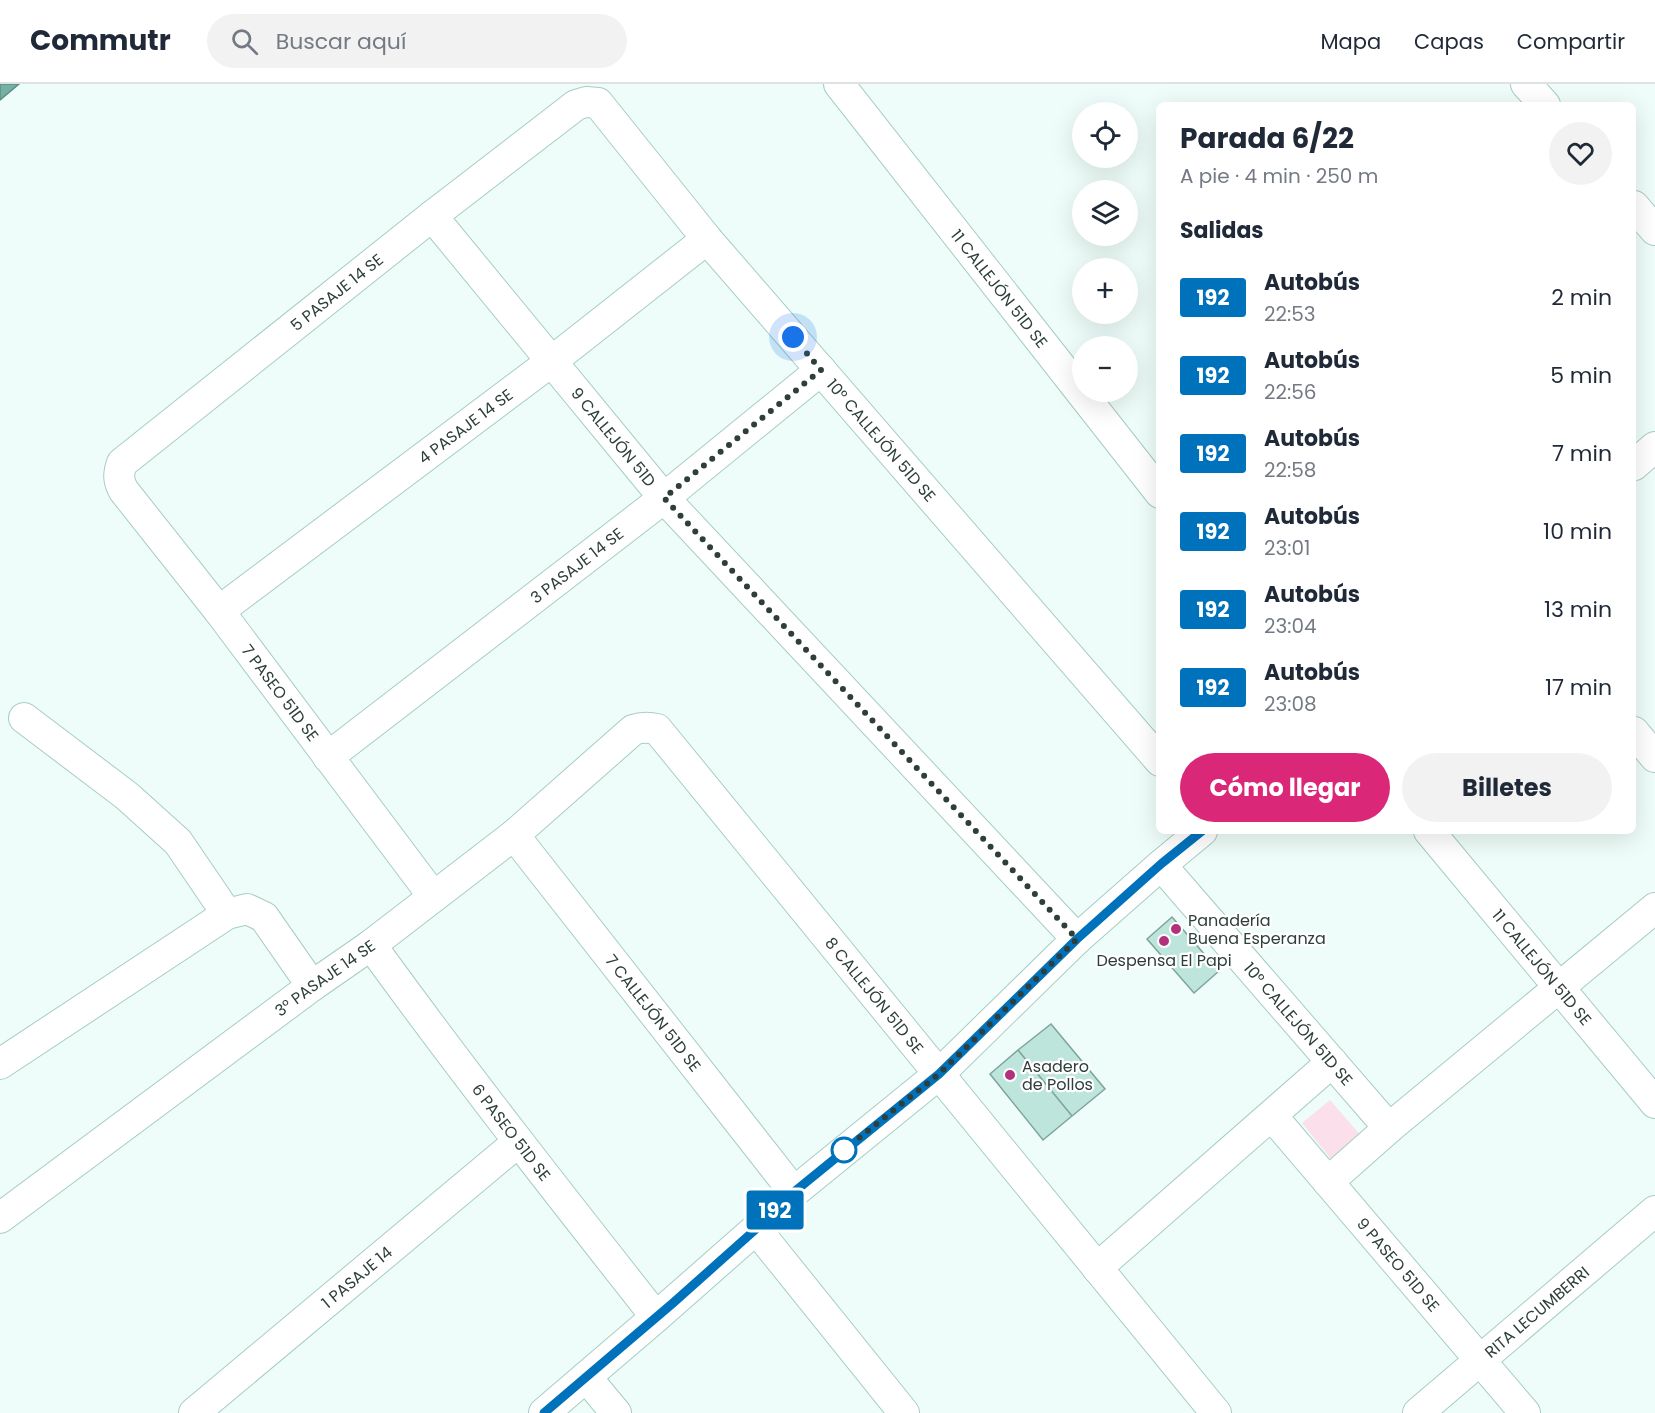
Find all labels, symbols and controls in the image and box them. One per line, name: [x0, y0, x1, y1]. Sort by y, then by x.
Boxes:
search box: [207, 14, 627, 68]
text: Commutr: [30, 21, 171, 60]
icon: search: [228, 25, 261, 58]
text: Buscar aquí: [276, 26, 406, 57]
text: Mapa: [1320, 27, 1381, 56]
text: Capas: [1414, 27, 1484, 56]
text: Compartir: [1517, 27, 1625, 56]
map controls: [1072, 102, 1138, 402]
button: locate: [1072, 102, 1138, 168]
text: Parada 6/22: [1180, 119, 1354, 158]
button: heart: [1549, 122, 1612, 185]
text: A pie · 4 min · 250 m: [1180, 162, 1378, 190]
button: layers: [1072, 180, 1138, 246]
text: Salidas: [1180, 215, 1264, 246]
street label: 11 CALLEJÓN 51D SE: [946, 224, 1053, 353]
street label: 5 PASAJE 14 SE: [285, 248, 388, 336]
button: +: [1072, 258, 1138, 324]
text: Autobús: [1264, 267, 1360, 298]
text: 2 min: [1551, 282, 1612, 313]
text: 192: [1197, 283, 1229, 312]
text: 22:53: [1264, 300, 1316, 328]
your location: [778, 322, 808, 352]
button: −: [1072, 336, 1138, 402]
text: Autobús: [1264, 345, 1360, 376]
text: 5 min: [1550, 360, 1612, 391]
text: 192: [1197, 361, 1229, 390]
street label: 10° CALLEJÓN 51D SE: [822, 374, 941, 507]
text: 22:56: [1264, 378, 1317, 406]
street label: 9 CALLEJÓN 51D: [566, 382, 662, 492]
street label: 4 PASAJE 14 SE: [413, 383, 517, 469]
text: Autobús: [1264, 423, 1360, 454]
text: 7 min: [1552, 438, 1612, 469]
text: 192: [1197, 439, 1229, 468]
text: 22:58: [1264, 456, 1316, 484]
text: Autobús: [1264, 501, 1360, 532]
text: 10 min: [1543, 516, 1612, 547]
text: 192: [1197, 517, 1229, 546]
street label: 3 PASAJE 14 SE: [525, 522, 628, 609]
text: 23:01: [1264, 534, 1311, 562]
text: Autobús: [1264, 579, 1360, 610]
text: 13 min: [1544, 594, 1612, 625]
text: 192: [1197, 595, 1229, 624]
text: 23:04: [1264, 612, 1317, 640]
street label: 7 PASEO 51D SE: [236, 640, 324, 746]
text: Autobús: [1264, 657, 1360, 688]
text: 17 min: [1545, 672, 1612, 703]
text: 192: [1197, 673, 1229, 702]
text: 23:08: [1264, 690, 1317, 718]
button: Cómo llegar: [1180, 753, 1390, 822]
button: Billetes: [1402, 753, 1612, 822]
street label: 11 CALLEJÓN 51D SE: [1487, 904, 1597, 1030]
place label: Panadería Buena Esperanza: [1188, 909, 1326, 950]
marker: Panadería Buena Esperanza: [1169, 922, 1183, 936]
street label: 8 CALLEJÓN 51D SE: [820, 932, 929, 1059]
street label: 3° PASAJE 14 SE: [270, 934, 380, 1022]
marker: Despensa El Papi: [1157, 934, 1171, 948]
street label: 7 CALLEJÓN 51D SE: [600, 949, 707, 1076]
place label: Despensa El Papi: [1096, 949, 1232, 972]
street label: 10° CALLEJÓN 51D SE: [1239, 957, 1358, 1090]
place label: Asadero de Pollos: [1022, 1055, 1093, 1096]
marker: Asadero de Pollos: [1003, 1068, 1017, 1082]
street label: 6 PASEO 51D SE: [467, 1079, 556, 1186]
unlabelled marker: [831, 1137, 857, 1163]
line badge: 192: [740, 1190, 810, 1230]
text: 192: [759, 1196, 791, 1225]
street label: 9 PASEO 51D SE: [1352, 1212, 1445, 1317]
street label: 1 PASAJE 14: [316, 1241, 397, 1313]
street label: RITA LECUMBERRI: [1479, 1261, 1594, 1363]

